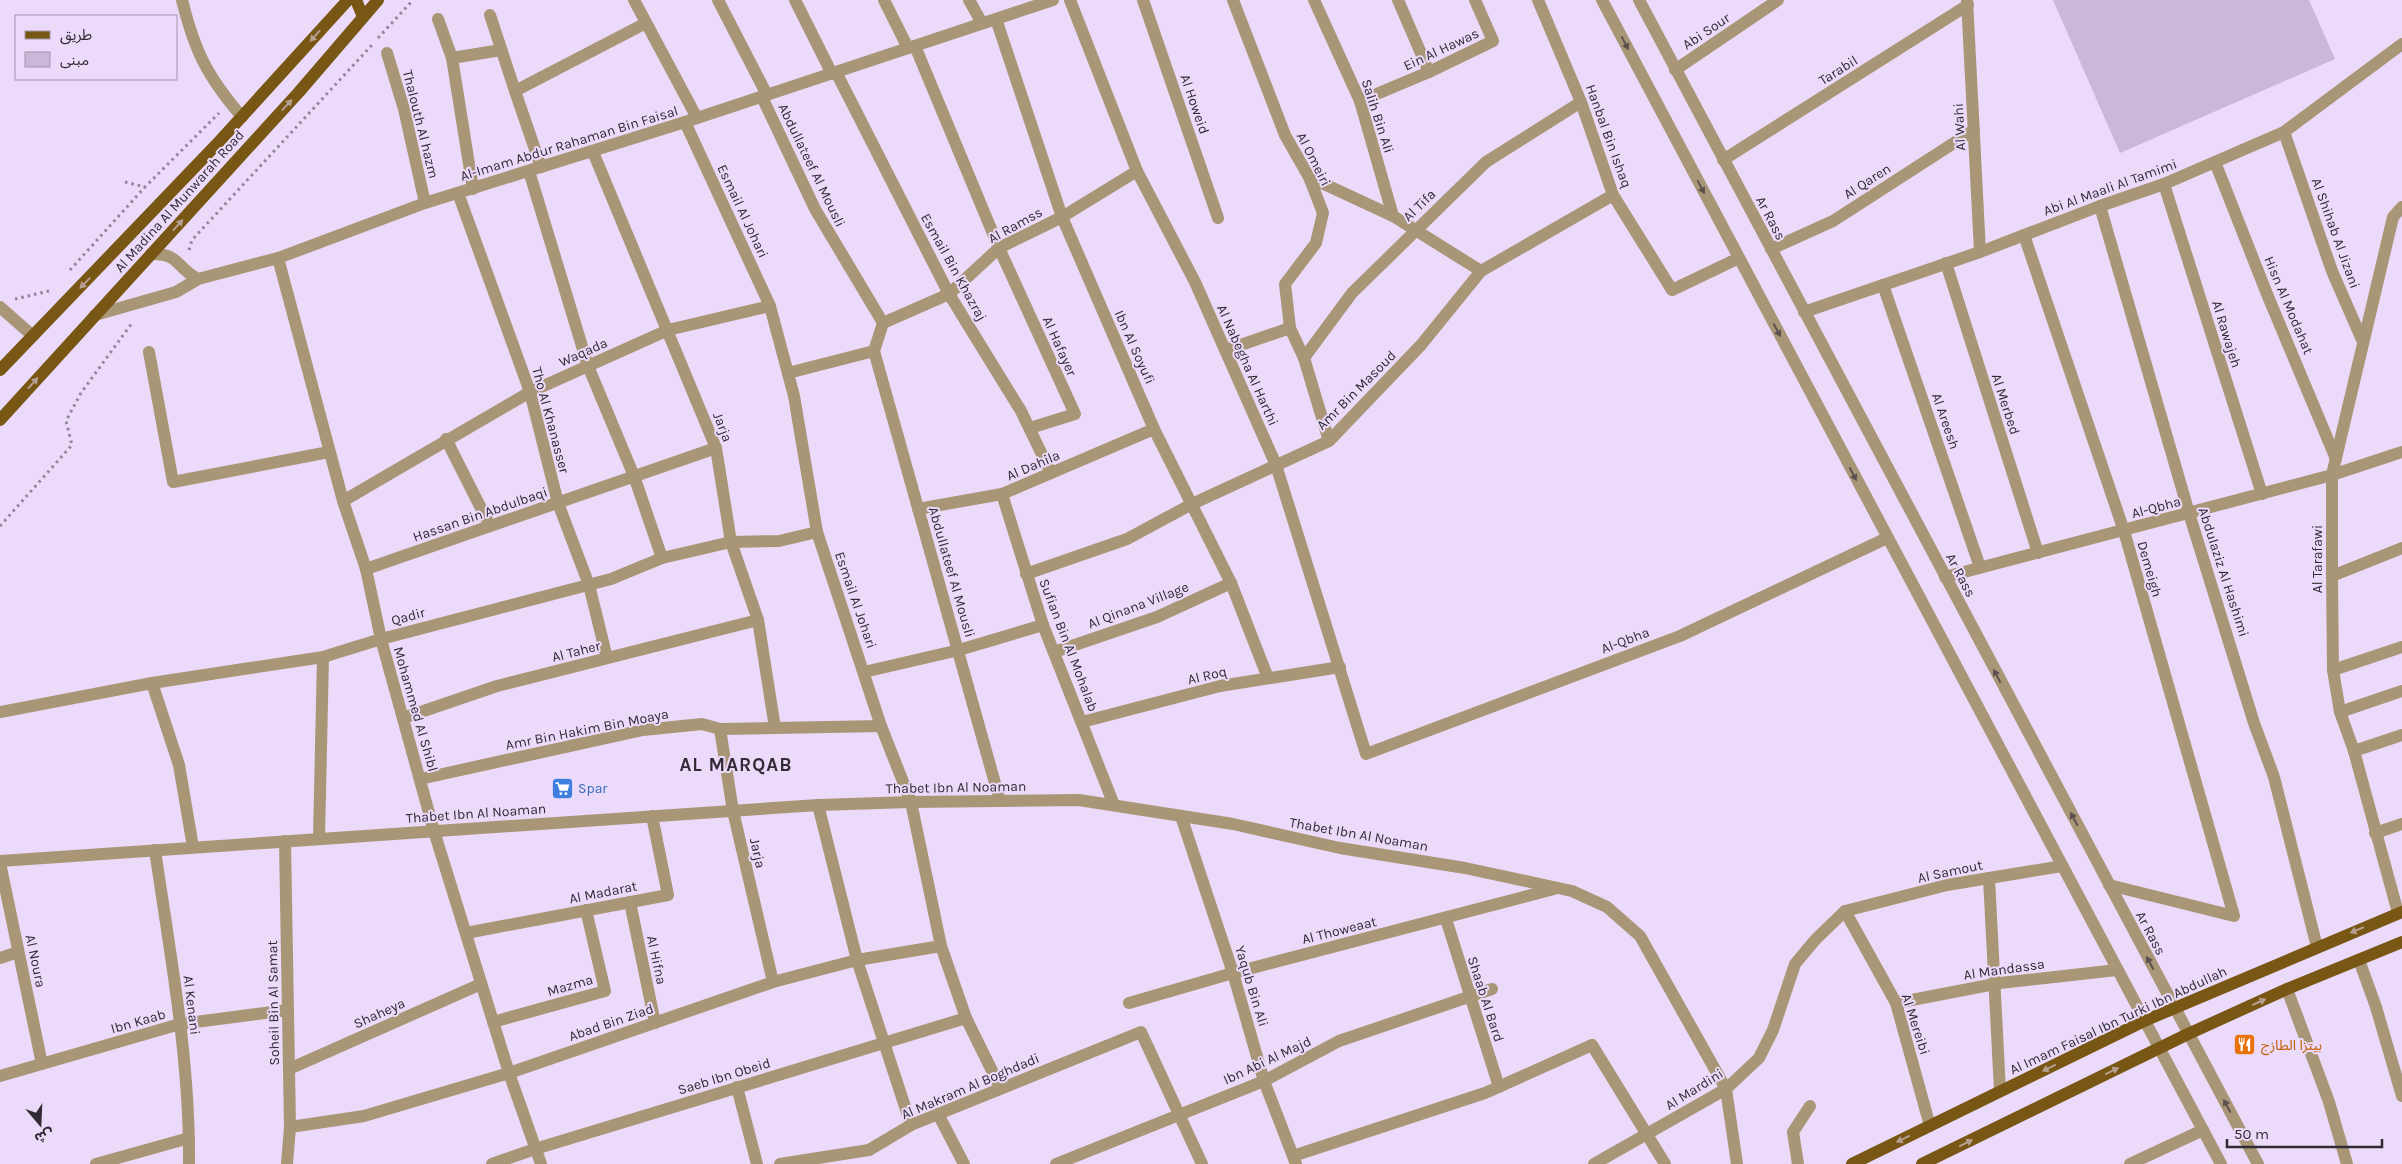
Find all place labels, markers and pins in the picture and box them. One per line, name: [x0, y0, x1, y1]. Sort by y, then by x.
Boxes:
supermarket icon: Spar: [550, 776, 574, 800]
place label: Spar: [578, 780, 608, 797]
restaurant icon: بيتزا الطازج: [2233, 1033, 2257, 1057]
place label: بيتزا الطازج: [2261, 1037, 2322, 1056]

